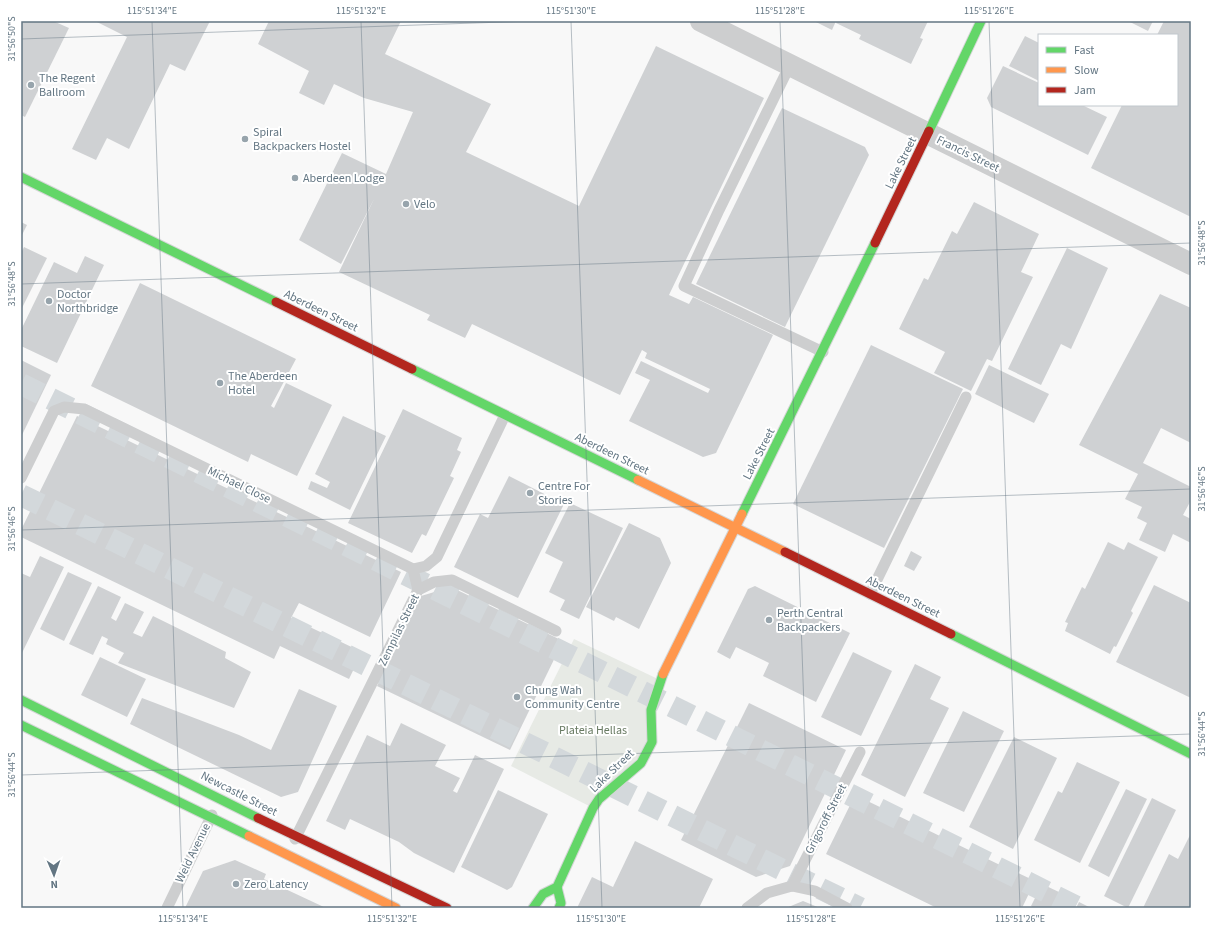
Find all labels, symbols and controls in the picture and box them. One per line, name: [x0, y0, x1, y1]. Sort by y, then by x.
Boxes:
text: 115°51'34"E: [127, 4, 177, 18]
text: 115°51'32"E: [336, 4, 386, 18]
text: 115°51'30"E: [546, 4, 596, 18]
text: 115°51'28"E: [755, 4, 805, 18]
text: 115°51'26"E: [964, 4, 1014, 18]
text: 31°56'50"S: [5, 16, 19, 62]
legend: [1038, 34, 1178, 106]
text: Fast: [1074, 42, 1094, 59]
text: Slow: [1074, 62, 1099, 79]
place label: The Regent Ballroom: [39, 70, 95, 101]
marker: The Regent Ballroom: [26, 80, 36, 90]
text: Jam: [1074, 82, 1096, 99]
place label: Spiral Backpackers Hostel: [253, 124, 351, 155]
street label: Francis Street: [934, 131, 1002, 177]
marker: Spiral Backpackers Hostel: [240, 134, 250, 144]
street label: Lake Street: [881, 134, 921, 192]
place label: Aberdeen Lodge: [303, 170, 384, 187]
marker: Aberdeen Lodge: [290, 173, 300, 183]
place label: Velo: [414, 196, 436, 213]
marker: Velo: [401, 199, 411, 209]
text: 31°56'48"S: [1195, 220, 1209, 266]
text: 31°56'48"S: [5, 261, 19, 307]
place label: Doctor Northbridge: [57, 286, 118, 317]
street label: Aberdeen Street: [281, 286, 361, 336]
marker: Doctor Northbridge: [44, 296, 54, 306]
place label: The Aberdeen Hotel: [228, 368, 298, 399]
marker: The Aberdeen Hotel: [215, 378, 225, 388]
street label: Lake Street: [739, 425, 779, 483]
street label: Aberdeen Street: [572, 429, 652, 479]
street label: Michael Close: [204, 462, 274, 508]
text: 31°56'46"S: [1195, 466, 1209, 512]
place label: Centre For Stories: [538, 478, 591, 509]
marker: Centre For Stories: [525, 488, 535, 498]
text: 31°56'46"S: [5, 506, 19, 552]
street label: Aberdeen Street: [863, 572, 943, 622]
street label: Zempilas Street: [374, 591, 424, 669]
place label: Perth Central Backpackers: [777, 605, 843, 636]
marker: Perth Central Backpackers: [764, 615, 774, 625]
place label: Chung Wah Community Centre: [525, 682, 620, 713]
marker: Chung Wah Community Centre: [512, 692, 522, 702]
text: 31°56'44"S: [1195, 711, 1209, 757]
park label: Plateia Hellas: [559, 722, 627, 739]
street label: Lake Street: [586, 745, 638, 797]
text: 31°56'44"S: [5, 752, 19, 798]
street label: Newcastle Street: [198, 767, 280, 821]
street label: Grigoroff Street: [801, 781, 851, 857]
street label: Weld Avenue: [171, 820, 215, 886]
north arrow: [34, 855, 74, 895]
place label: Zero Latency: [244, 876, 309, 893]
text: N: [50, 877, 58, 892]
marker: Zero Latency: [231, 879, 241, 889]
text: 115°51'34"E: [158, 912, 208, 926]
text: 115°51'32"E: [367, 912, 417, 926]
text: 115°51'30"E: [576, 912, 626, 926]
text: 115°51'28"E: [786, 912, 836, 926]
text: 115°51'26"E: [995, 912, 1045, 926]

